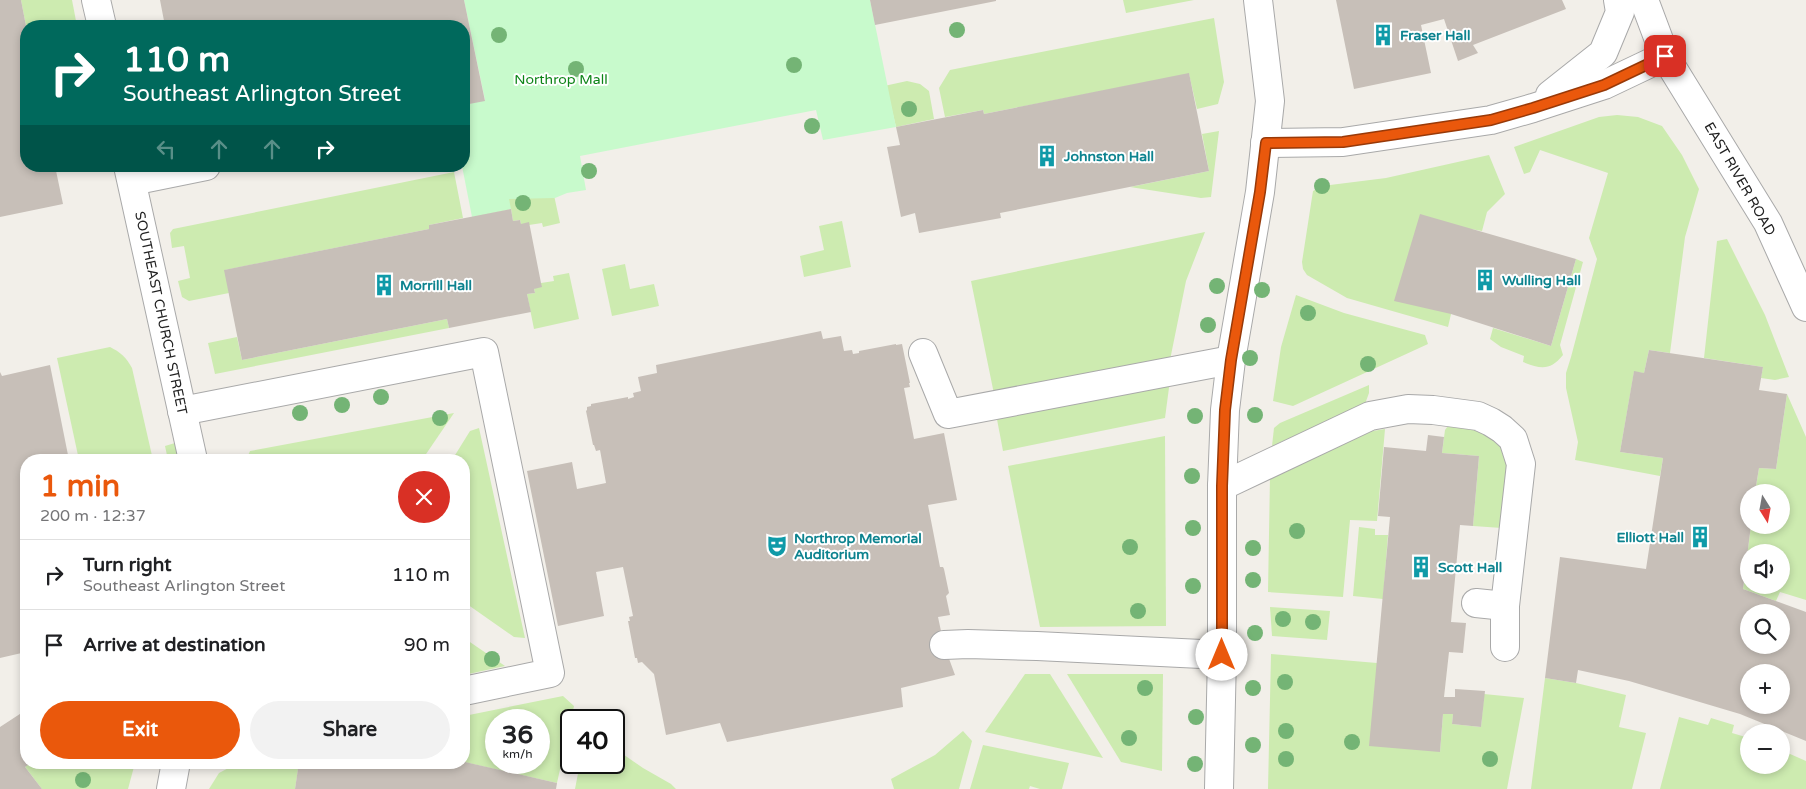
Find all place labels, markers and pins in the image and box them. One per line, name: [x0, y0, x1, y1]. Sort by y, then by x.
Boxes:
building icon: Fraser Hall: [1370, 22, 1396, 48]
place label: Fraser Hall: [1400, 27, 1470, 44]
pin: [1644, 35, 1686, 77]
building icon: Johnston Hall: [1034, 143, 1060, 169]
place label: Johnston Hall: [1063, 148, 1154, 165]
building icon: Wulling Hall: [1472, 267, 1498, 293]
building icon: Morrill Hall: [371, 272, 397, 298]
place label: Wulling Hall: [1502, 272, 1581, 289]
place label: Morrill Hall: [400, 277, 472, 294]
building icon: Elliott Hall: [1687, 524, 1713, 550]
place label: Elliott Hall: [1616, 529, 1684, 546]
place label: Northrop Memorial Auditorium: [794, 530, 922, 563]
theatre icon: Northrop Memorial Auditorium: [764, 533, 790, 559]
building icon: Scott Hall: [1408, 554, 1434, 580]
place label: Scott Hall: [1438, 559, 1502, 576]

